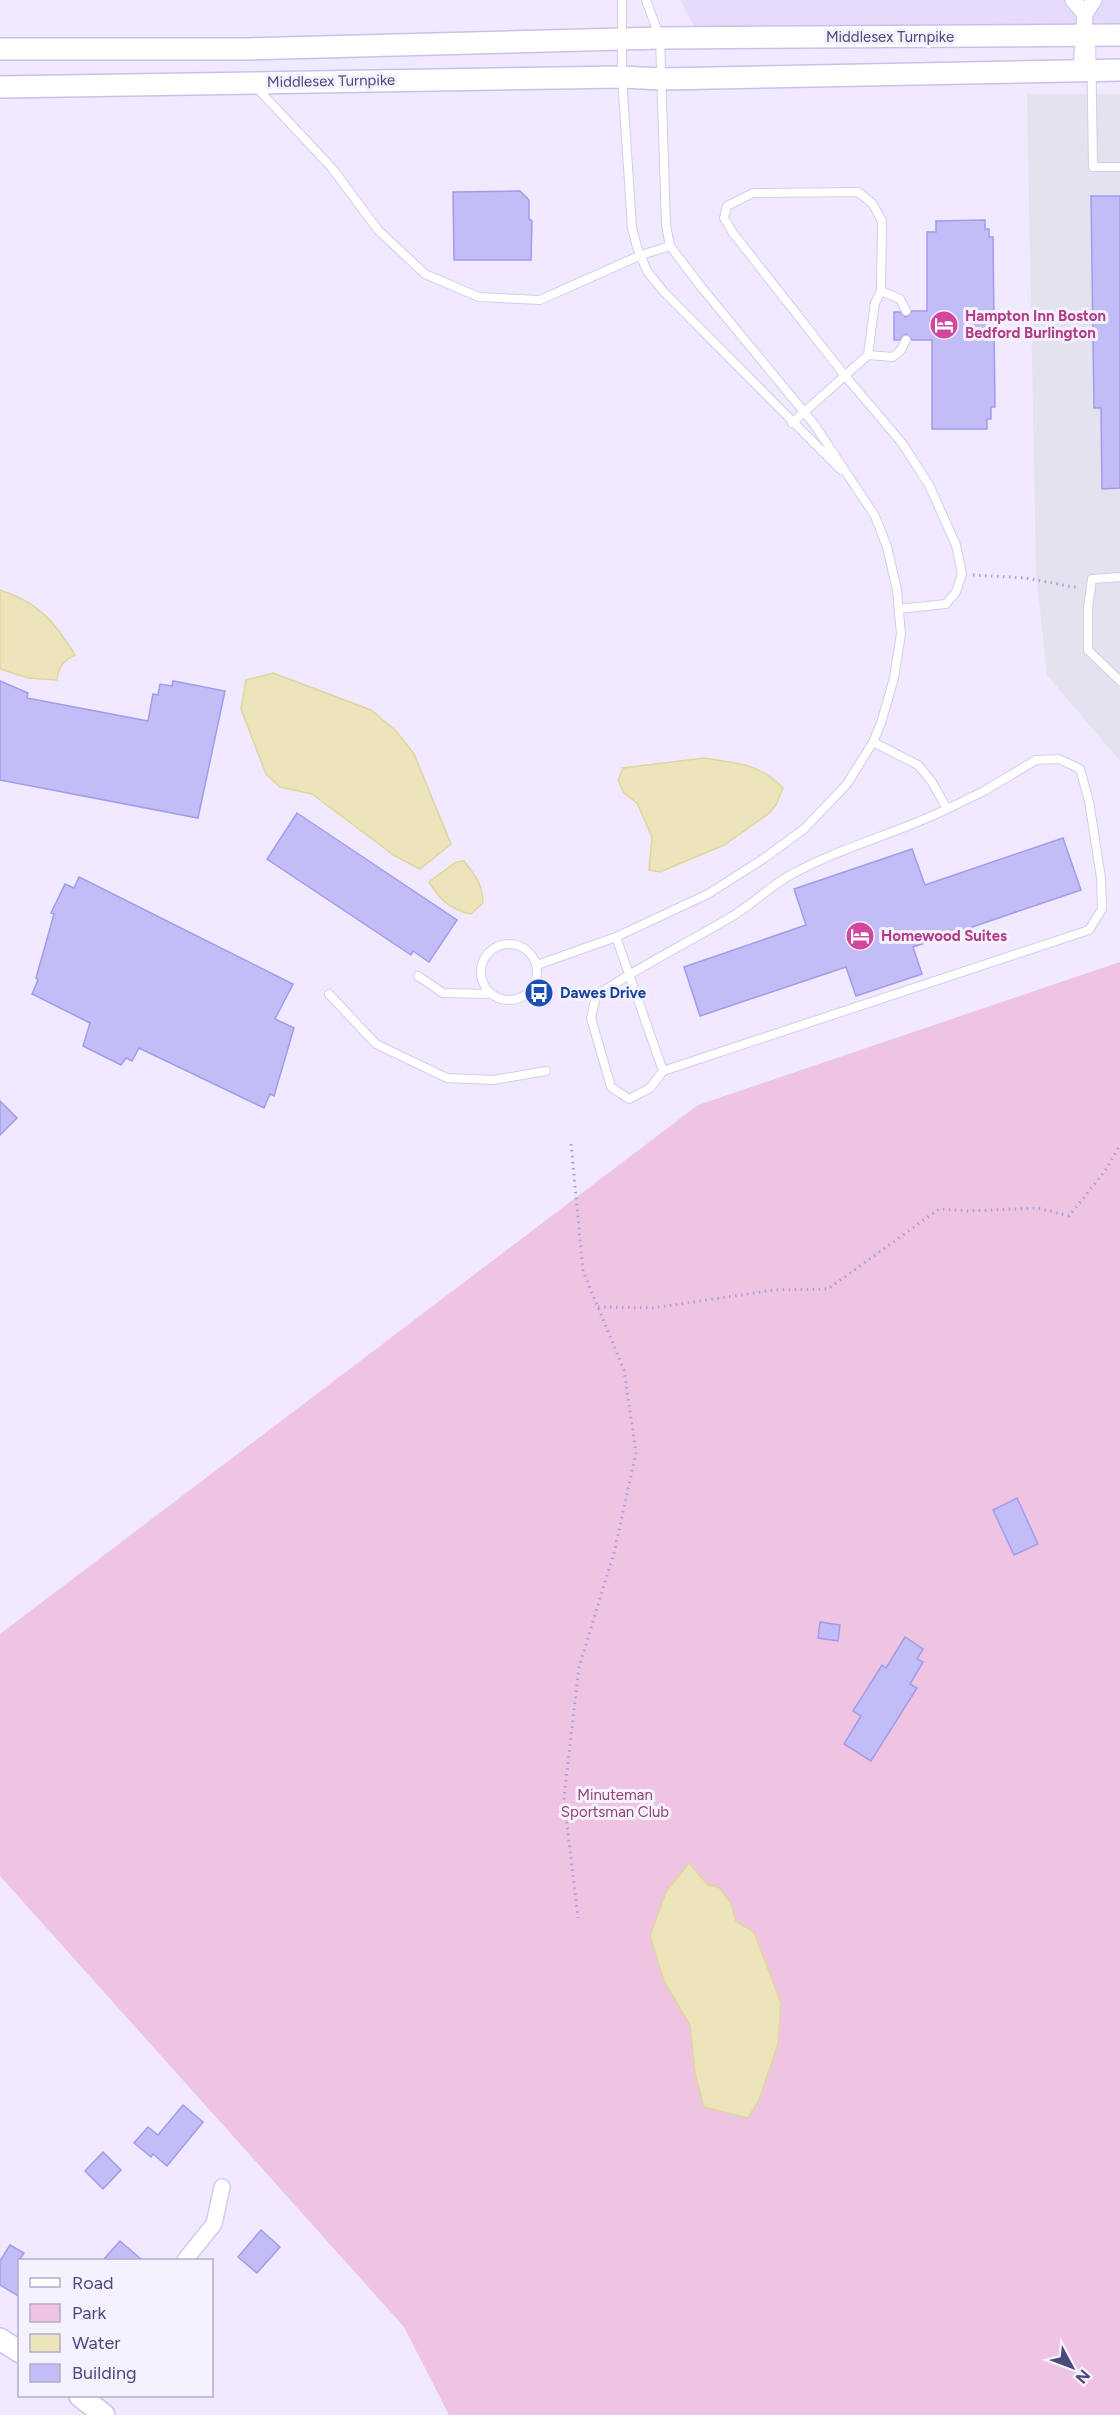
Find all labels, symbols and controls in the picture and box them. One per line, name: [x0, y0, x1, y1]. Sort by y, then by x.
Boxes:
street label: Middlesex Turnpike: [826, 28, 954, 46]
street label: Middlesex Turnpike: [267, 71, 395, 91]
place label: Hampton Inn Boston Bedford Burlington: [965, 307, 1106, 342]
hotel icon: Hampton Inn Boston Bedford Burlington: [928, 309, 960, 341]
hotel icon: Homewood Suites: [844, 920, 876, 952]
place label: Homewood Suites: [881, 927, 1007, 945]
bus stop icon: Dawes Drive: [523, 977, 555, 1009]
place label: Dawes Drive: [560, 984, 647, 1002]
park label: Minuteman Sportsman Club: [561, 1786, 669, 1821]
legend: [18, 2259, 213, 2397]
text: Road: [72, 2272, 113, 2294]
text: Park: [72, 2302, 107, 2324]
text: Water: [72, 2332, 120, 2354]
north arrow: [1042, 2337, 1102, 2397]
text: Building: [72, 2362, 137, 2384]
text: N: [1072, 2366, 1094, 2387]

